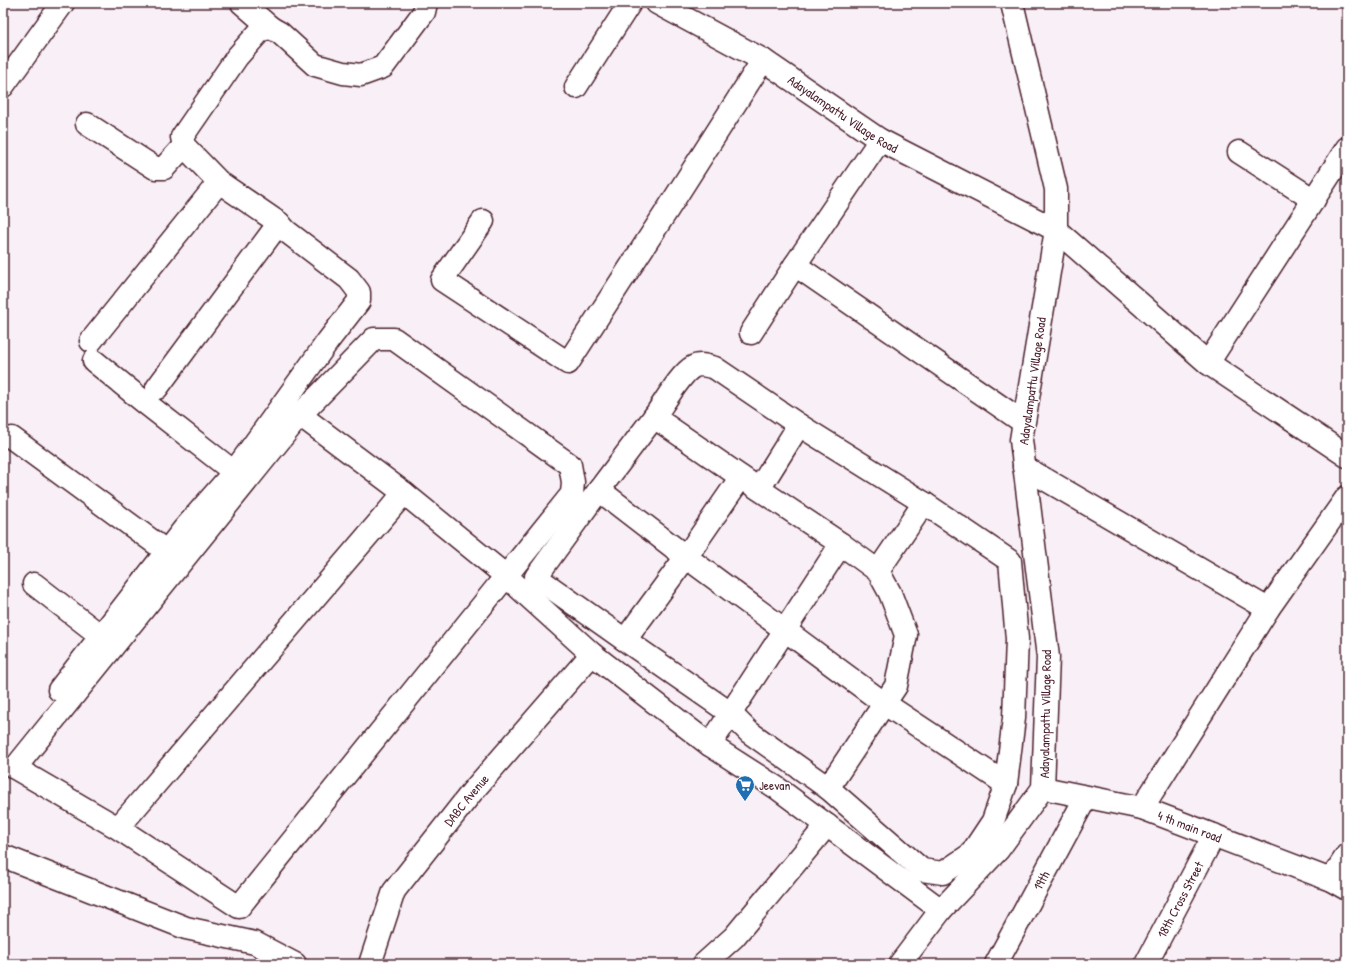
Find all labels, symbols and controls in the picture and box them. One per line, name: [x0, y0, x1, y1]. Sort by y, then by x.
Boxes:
street label: Adayalampattu Village Road: [785, 71, 901, 157]
street label: Adayalampattu Village Road: [1014, 316, 1050, 446]
street label: Adayalampattu Village Road: [1035, 650, 1055, 778]
street label: DABC Avenue: [440, 770, 493, 830]
supermarket icon: Jeevan: [734, 774, 756, 802]
place label: Jeevan: [759, 776, 790, 794]
street label: 4 th main road: [1155, 806, 1224, 847]
street label: 18th Cross Street: [1152, 858, 1208, 941]
street label: 19th: [1029, 867, 1054, 893]

